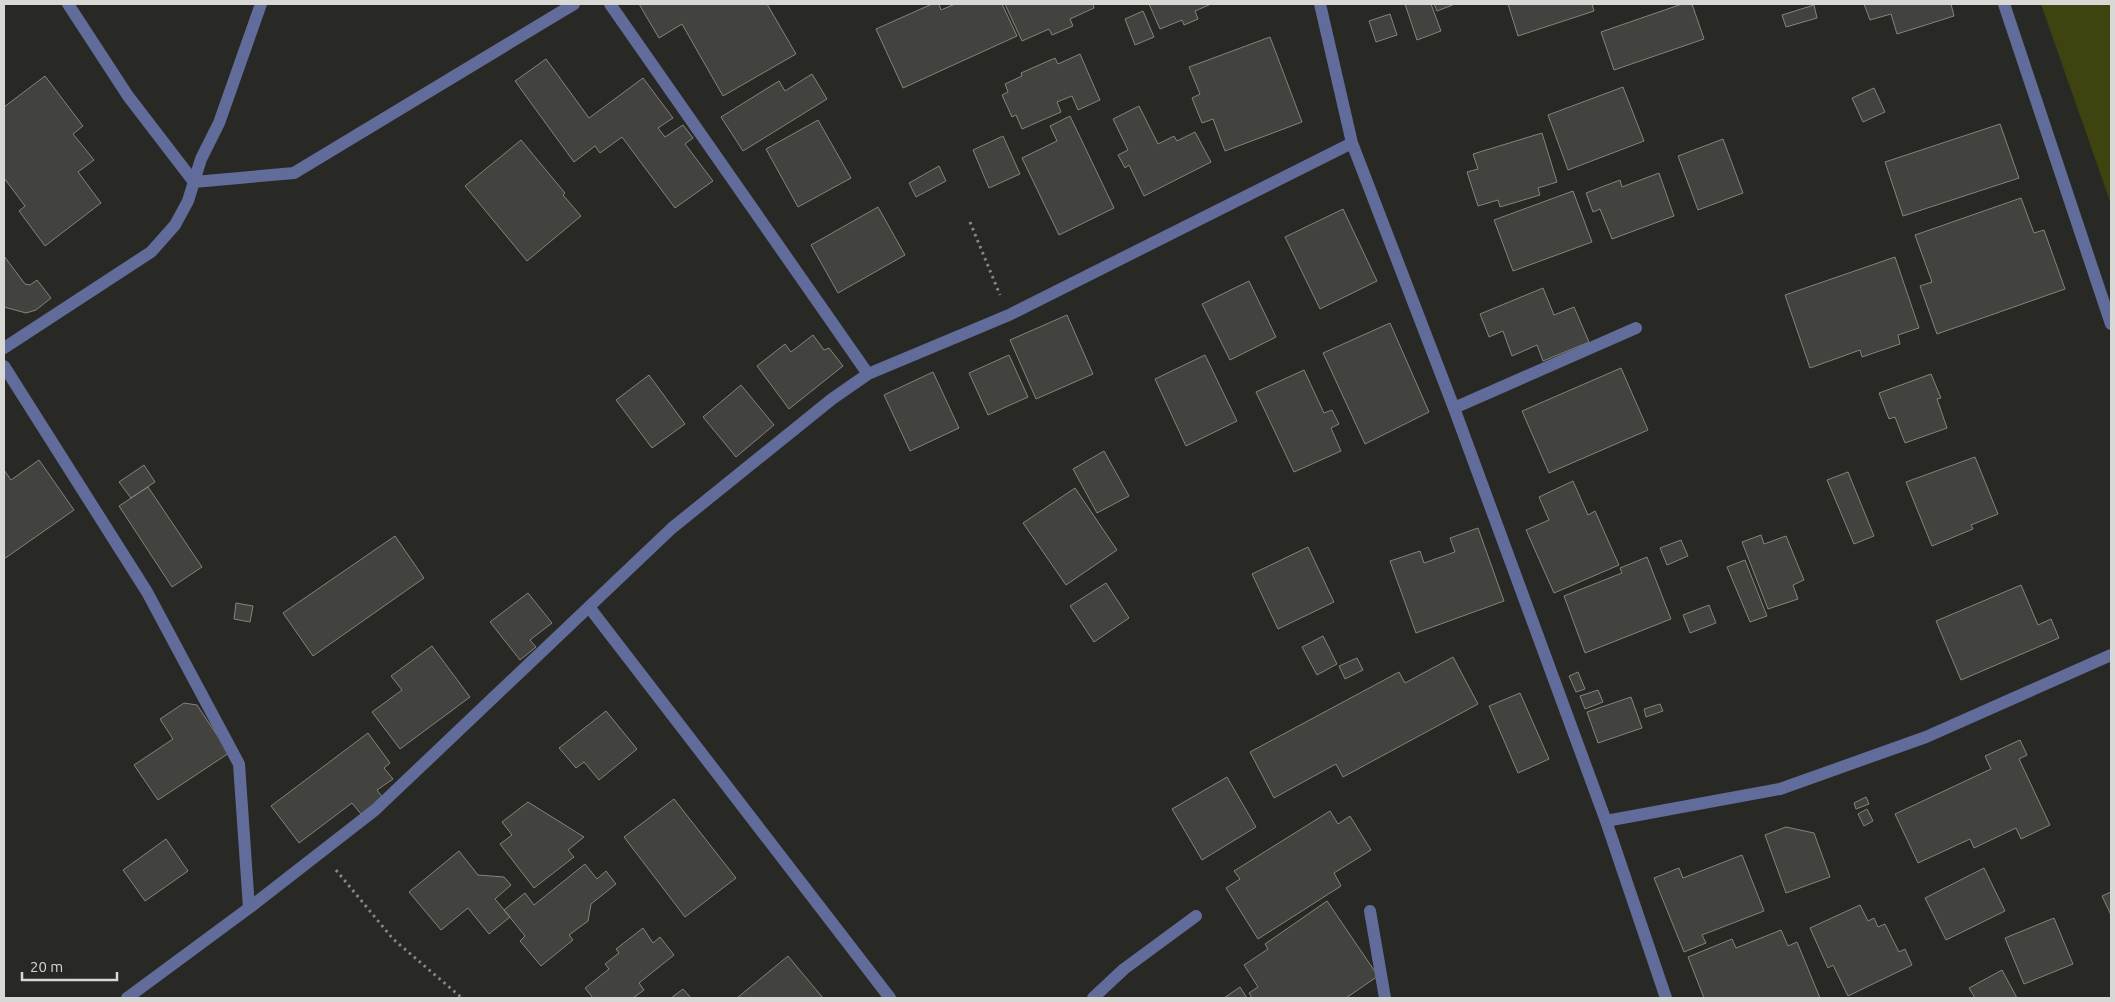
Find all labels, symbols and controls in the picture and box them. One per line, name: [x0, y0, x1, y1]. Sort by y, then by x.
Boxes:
scale bar: [22, 950, 118, 982]
text: 20 m: [30, 958, 63, 975]

